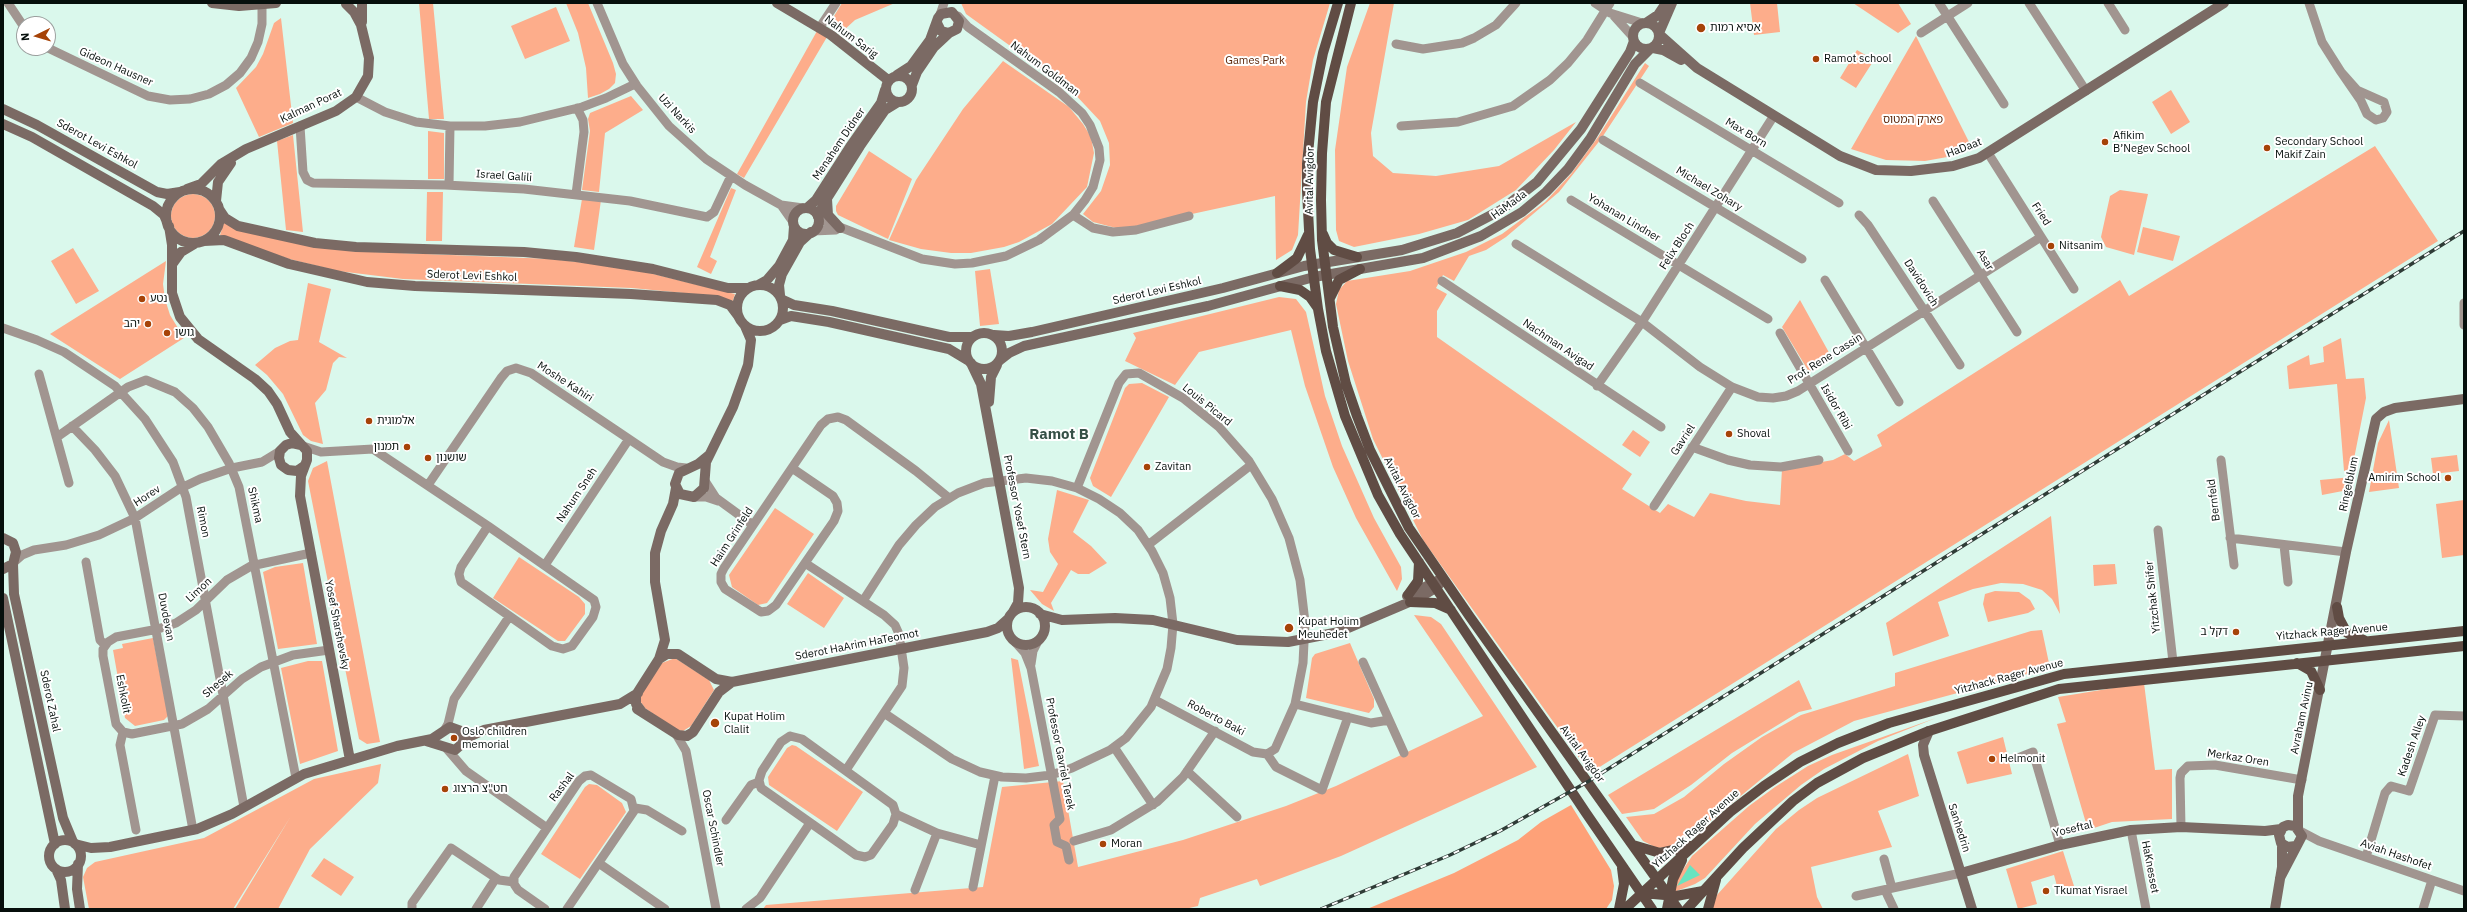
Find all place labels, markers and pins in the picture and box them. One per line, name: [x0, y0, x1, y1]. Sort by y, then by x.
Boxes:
place label: אסיא רמות: [1710, 21, 1761, 35]
marker: אסיא רמות: [1695, 22, 1707, 34]
place label: Ramot school: [1824, 52, 1891, 66]
marker: Ramot school: [1811, 54, 1821, 64]
place label: Afikim B’Negev School: [2113, 129, 2190, 155]
place label: Secondary School Makif Zain: [2275, 135, 2363, 161]
marker: Afikim B’Negev School: [2100, 137, 2110, 147]
marker: Secondary School Makif Zain: [2262, 143, 2272, 153]
place label: Nitsanim: [2059, 239, 2103, 253]
marker: Nitsanim: [2046, 241, 2056, 251]
place label: נטע: [150, 292, 167, 306]
marker: נטע: [137, 294, 147, 304]
place label: יהב: [124, 317, 140, 331]
marker: יהב: [143, 319, 153, 329]
place label: גושן: [175, 326, 194, 340]
marker: גושן: [162, 328, 172, 338]
place label: אלמוגית: [377, 414, 415, 428]
marker: אלמוגית: [364, 416, 374, 426]
place label: Shoval: [1737, 427, 1770, 441]
marker: Shoval: [1724, 429, 1734, 439]
place label: תמנון: [373, 440, 399, 454]
marker: תמנון: [402, 442, 412, 452]
place label: שושנון: [436, 451, 466, 465]
marker: שושנון: [423, 453, 433, 463]
place label: Zavitan: [1155, 460, 1191, 474]
marker: Zavitan: [1142, 462, 1152, 472]
place label: Amirim School: [2368, 471, 2440, 485]
marker: Amirim School: [2443, 473, 2453, 483]
place label: Kupat Holim Meuhedet: [1298, 615, 1359, 641]
marker: Kupat Holim Meuhedet: [1283, 622, 1295, 634]
place label: דקל ב: [2201, 625, 2228, 639]
marker: דקל ב: [2231, 627, 2241, 637]
place label: Kupat Holim Clalit: [724, 710, 785, 736]
marker: Kupat Holim Clalit: [709, 717, 721, 729]
place label: Oslo children memorial: [462, 725, 527, 751]
marker: Oslo children memorial: [449, 733, 459, 743]
place label: Helmonit: [2000, 752, 2045, 766]
marker: Helmonit: [1987, 754, 1997, 764]
place label: חט''צ הרצוג: [453, 782, 507, 796]
marker: חט''צ הרצוג: [440, 784, 450, 794]
place label: Moran: [1111, 837, 1142, 851]
marker: Moran: [1098, 839, 1108, 849]
place label: Tkumat Yisrael: [2054, 884, 2127, 898]
marker: Tkumat Yisrael: [2041, 886, 2051, 896]

